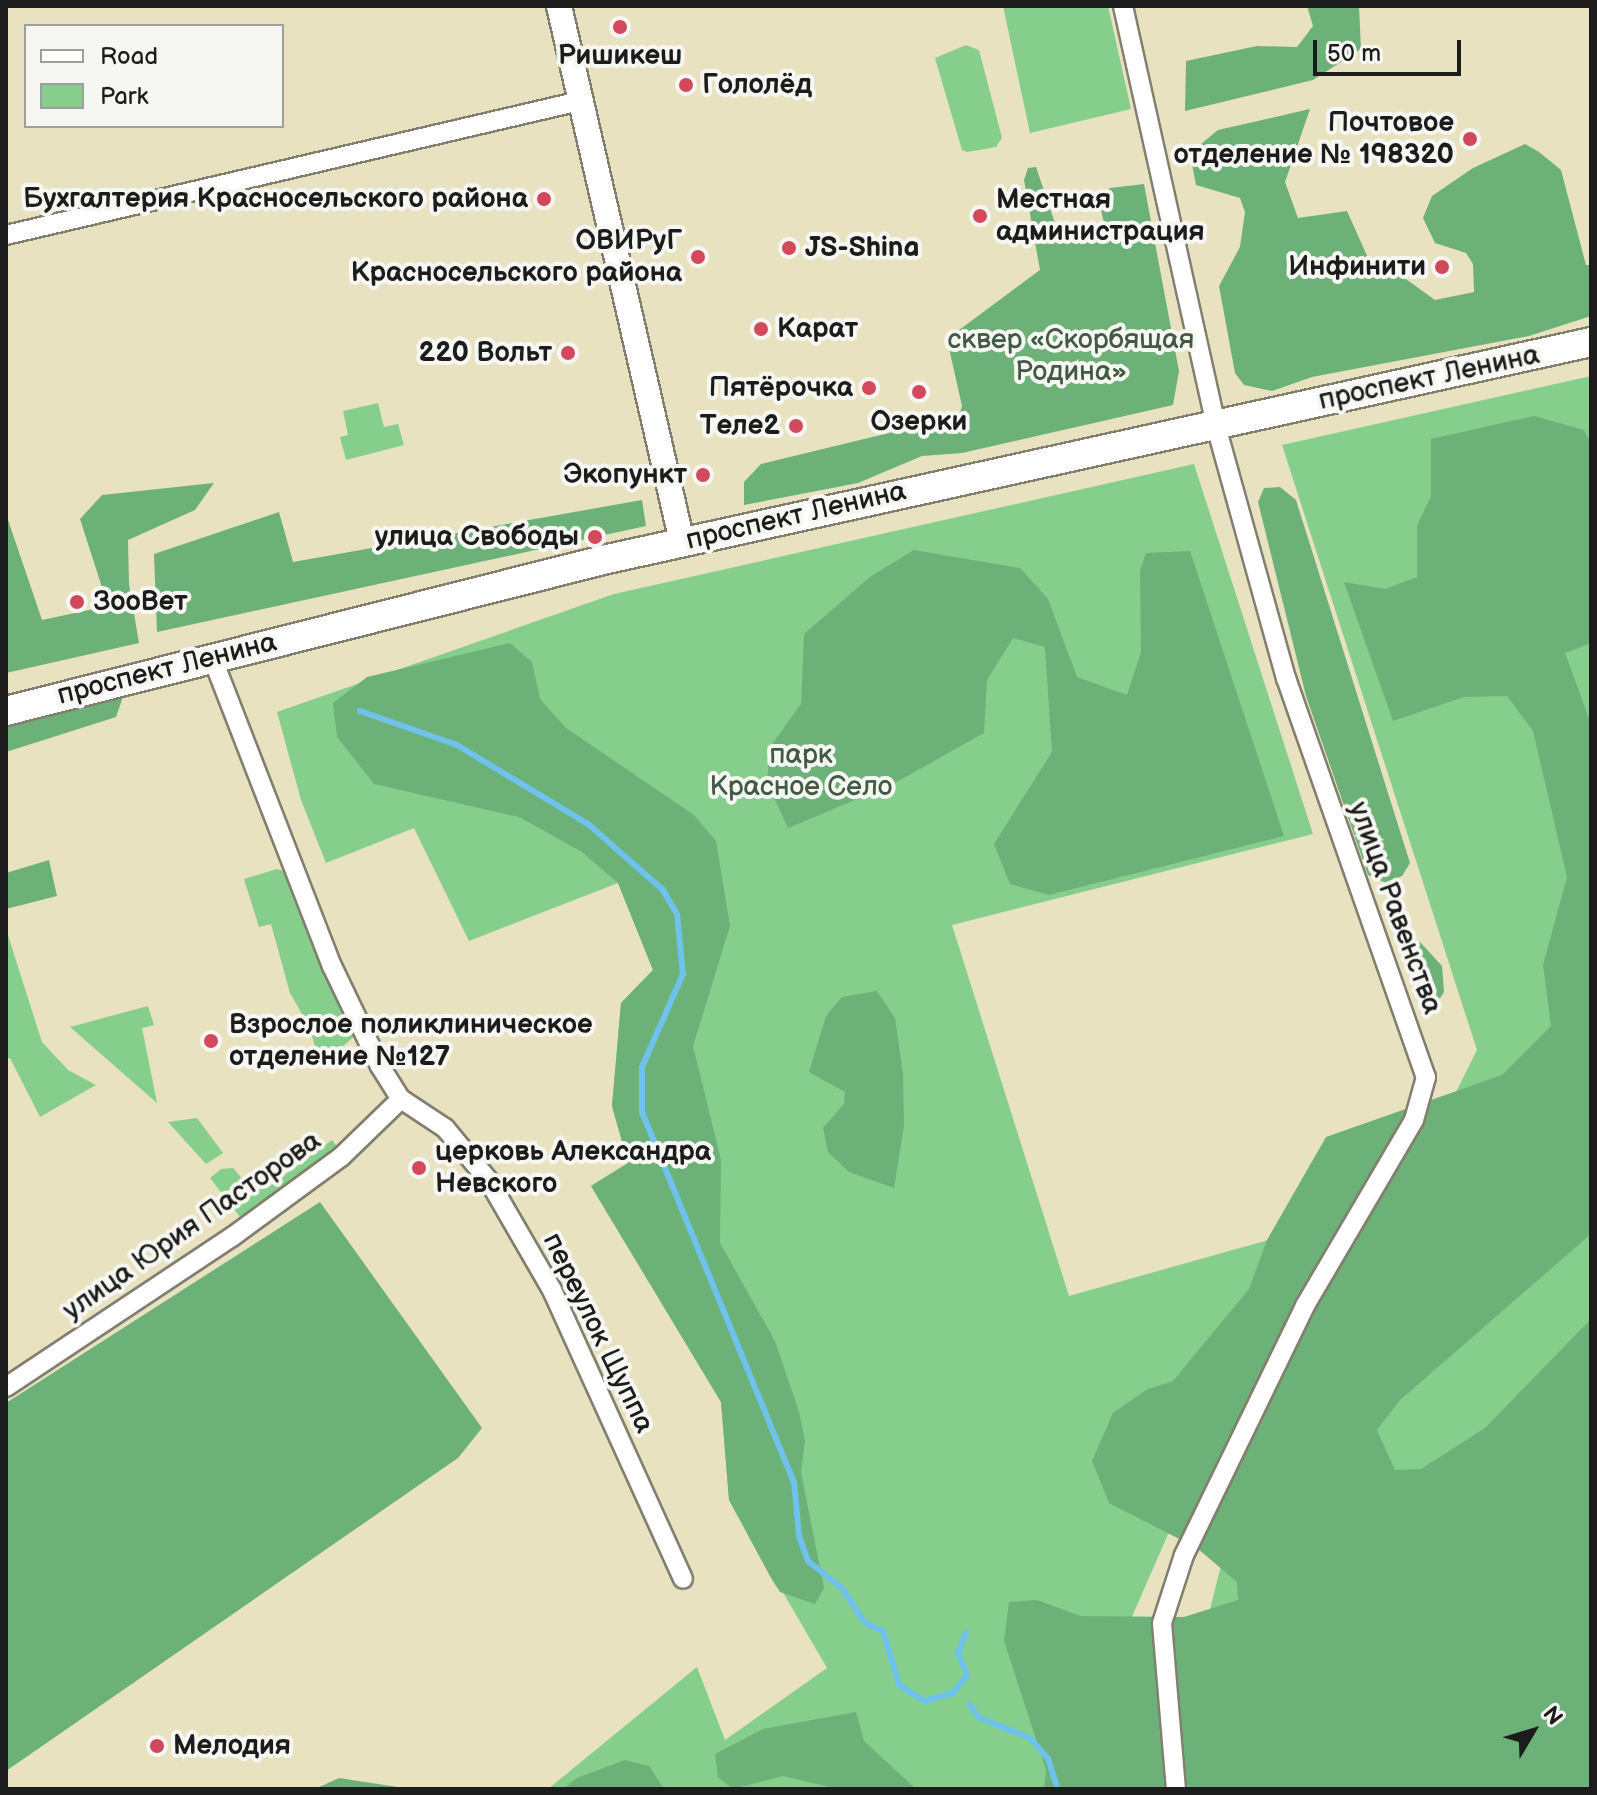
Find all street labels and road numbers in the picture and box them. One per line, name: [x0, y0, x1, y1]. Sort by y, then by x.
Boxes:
street label: проспект Ленина: [1316, 338, 1542, 418]
street label: проспект Ленина: [683, 474, 909, 558]
street label: проспект Ленина: [54, 625, 280, 713]
street label: улица Равенства: [1341, 797, 1449, 1019]
street label: улица Юрия Пасторова: [57, 1124, 327, 1328]
street label: переулок Щуппа: [535, 1228, 661, 1438]

